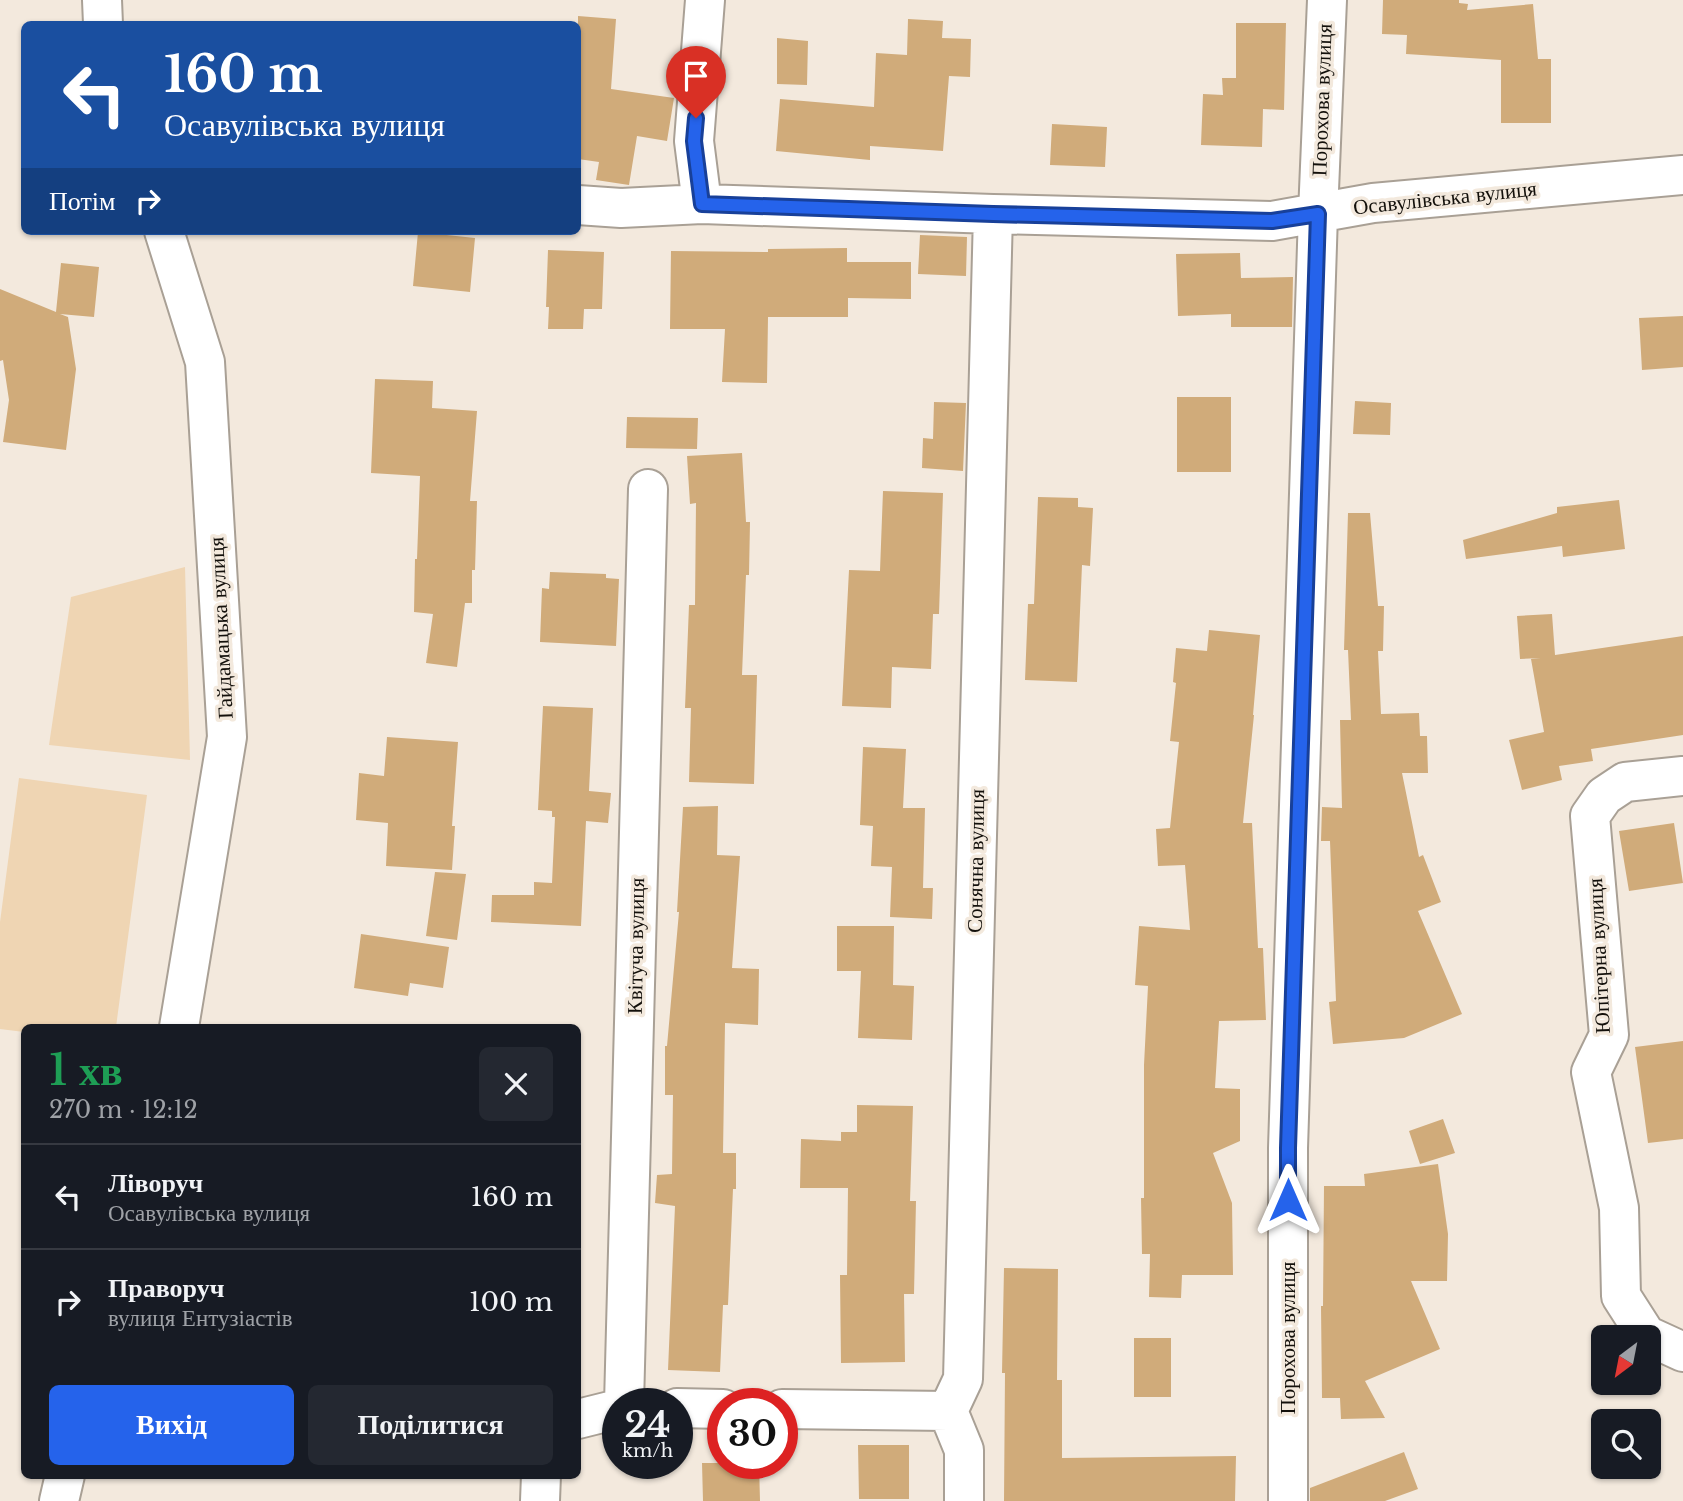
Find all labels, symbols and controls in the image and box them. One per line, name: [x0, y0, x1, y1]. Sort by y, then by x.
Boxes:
street label: Порохова вулиця: [1306, 23, 1338, 177]
text: 160 m: [164, 44, 323, 105]
pin: [666, 46, 726, 118]
icon: left: [49, 49, 140, 140]
icon: arrive: [677, 57, 715, 95]
text: Осавулівська вулиця: [164, 105, 445, 145]
street label: Осавулівська вулиця: [1352, 175, 1538, 221]
icon: right: [129, 182, 167, 220]
text: Потім: [49, 185, 115, 217]
street label: Гайдамацька вулиця: [203, 536, 239, 720]
street label: Сонячна вулиця: [962, 788, 990, 933]
street label: Квітуча вулиця: [622, 877, 650, 1014]
street label: Юпітерна вулиця: [1582, 877, 1616, 1034]
text: 1 хв: [49, 1044, 123, 1096]
button: close: [479, 1047, 553, 1121]
text: 270 m · 12:12: [49, 1096, 198, 1124]
position arrow: [1251, 1163, 1325, 1237]
text: Ліворуч: [108, 1167, 203, 1199]
icon: left: [49, 1178, 87, 1216]
text: 160 m: [471, 1181, 553, 1213]
text: Осавулівська вулиця: [108, 1199, 310, 1227]
street label: Порохова вулиця: [1275, 1261, 1301, 1414]
text: Праворуч: [108, 1272, 224, 1304]
icon: right: [49, 1283, 87, 1321]
text: 100 m: [469, 1286, 553, 1318]
text: вулиця Ентузіастів: [108, 1304, 293, 1332]
north arrow: [1591, 1325, 1661, 1395]
map controls: [1591, 1325, 1661, 1479]
button: Вихід: [49, 1385, 294, 1465]
button: Поділитися: [308, 1385, 553, 1465]
speed limit sign: 30: [707, 1388, 798, 1479]
text: 24: [624, 1403, 671, 1446]
button: search: [1591, 1409, 1661, 1479]
text: km/h: [622, 1440, 673, 1462]

